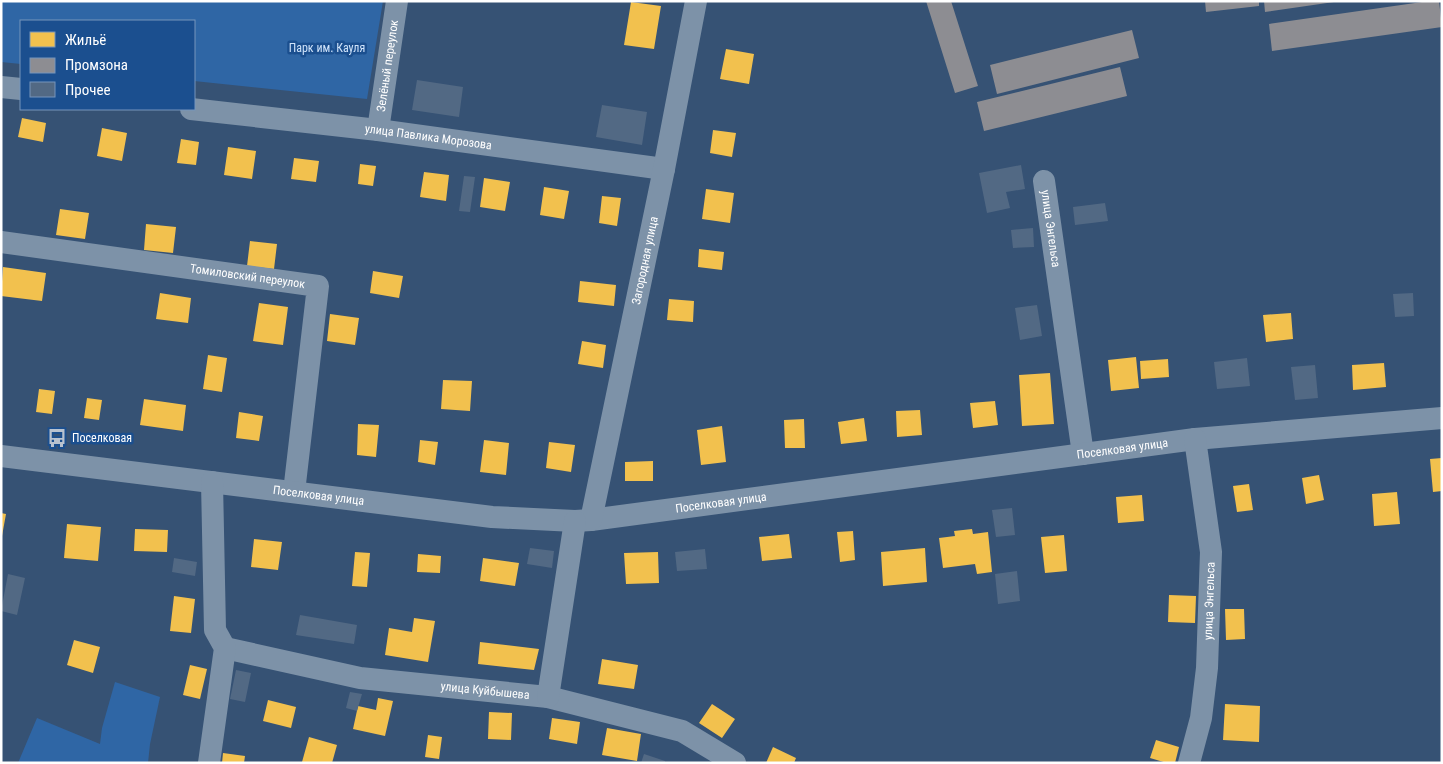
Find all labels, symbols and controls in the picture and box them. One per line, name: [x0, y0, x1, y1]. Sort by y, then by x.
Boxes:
street label: Зелёный переулок: [374, 19, 401, 113]
legend: [20, 20, 195, 110]
text: Жильё: [65, 31, 106, 49]
park label: Парк им. Кауля: [289, 41, 365, 55]
text: Промзона: [65, 56, 128, 74]
text: Прочее: [65, 81, 111, 99]
street label: улица Павлика Морозова: [364, 122, 493, 152]
street label: улица Энгельса: [1038, 189, 1063, 268]
street label: Загородная улица: [629, 215, 661, 306]
street label: Томиловский переулок: [189, 261, 306, 291]
bus stop icon: Поселковая: [46, 427, 68, 449]
place label: Поселковая: [72, 431, 132, 445]
street label: Поселковая улица: [1076, 436, 1169, 462]
street label: Поселковая улица: [272, 483, 365, 508]
street label: Поселковая улица: [674, 489, 768, 516]
street label: улица Энгельса: [1201, 561, 1218, 640]
street label: улица Куйбышева: [440, 679, 530, 702]

